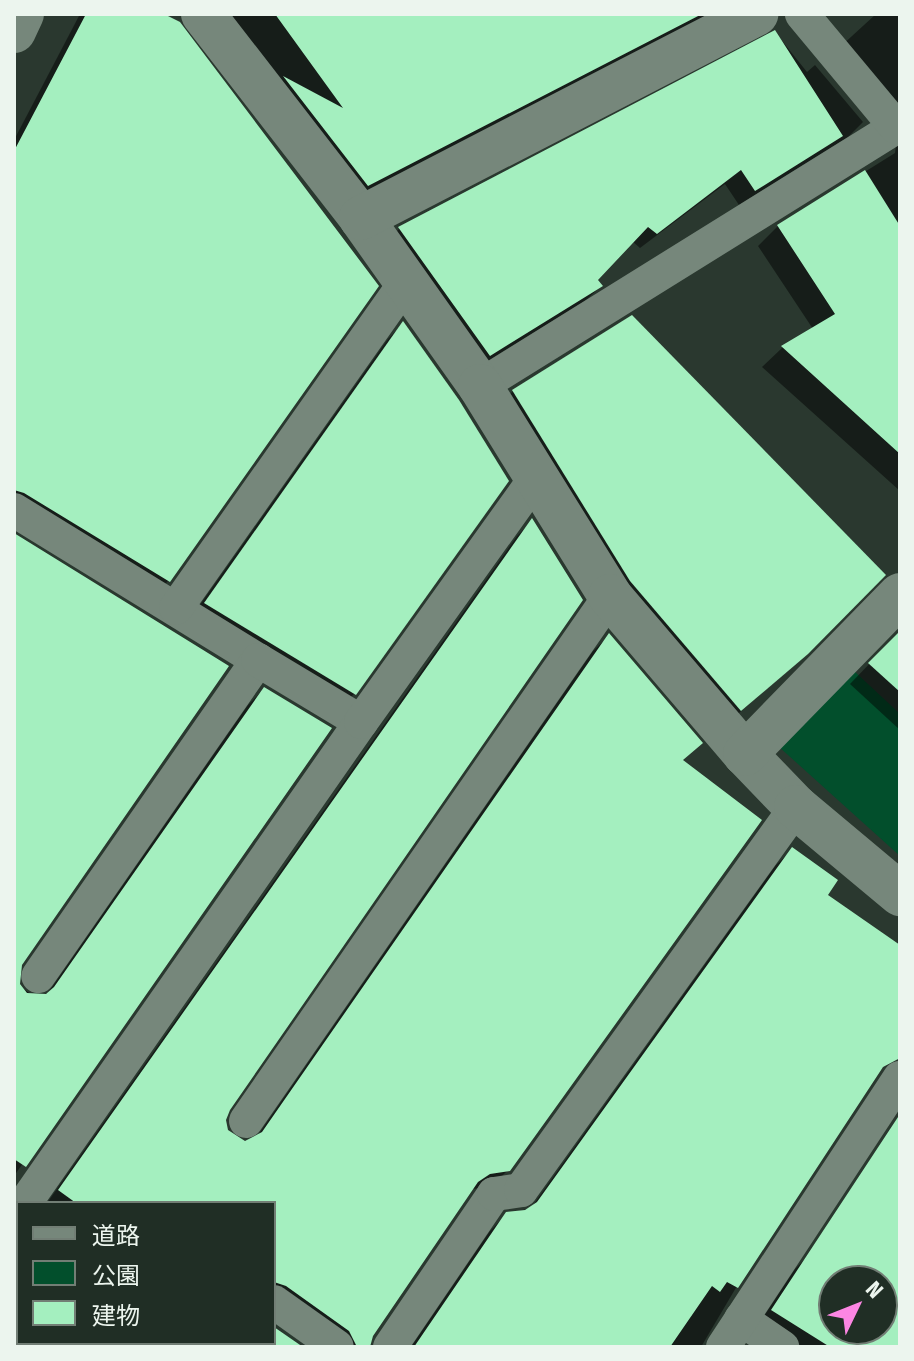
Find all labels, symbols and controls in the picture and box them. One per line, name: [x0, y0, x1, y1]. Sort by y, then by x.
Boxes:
legend: [16, 1201, 276, 1345]
text: 道路: [92, 1222, 140, 1250]
text: 公園: [92, 1262, 140, 1290]
north arrow: [818, 1265, 898, 1345]
text: N: [860, 1276, 889, 1304]
text: 建物: [92, 1302, 140, 1330]

